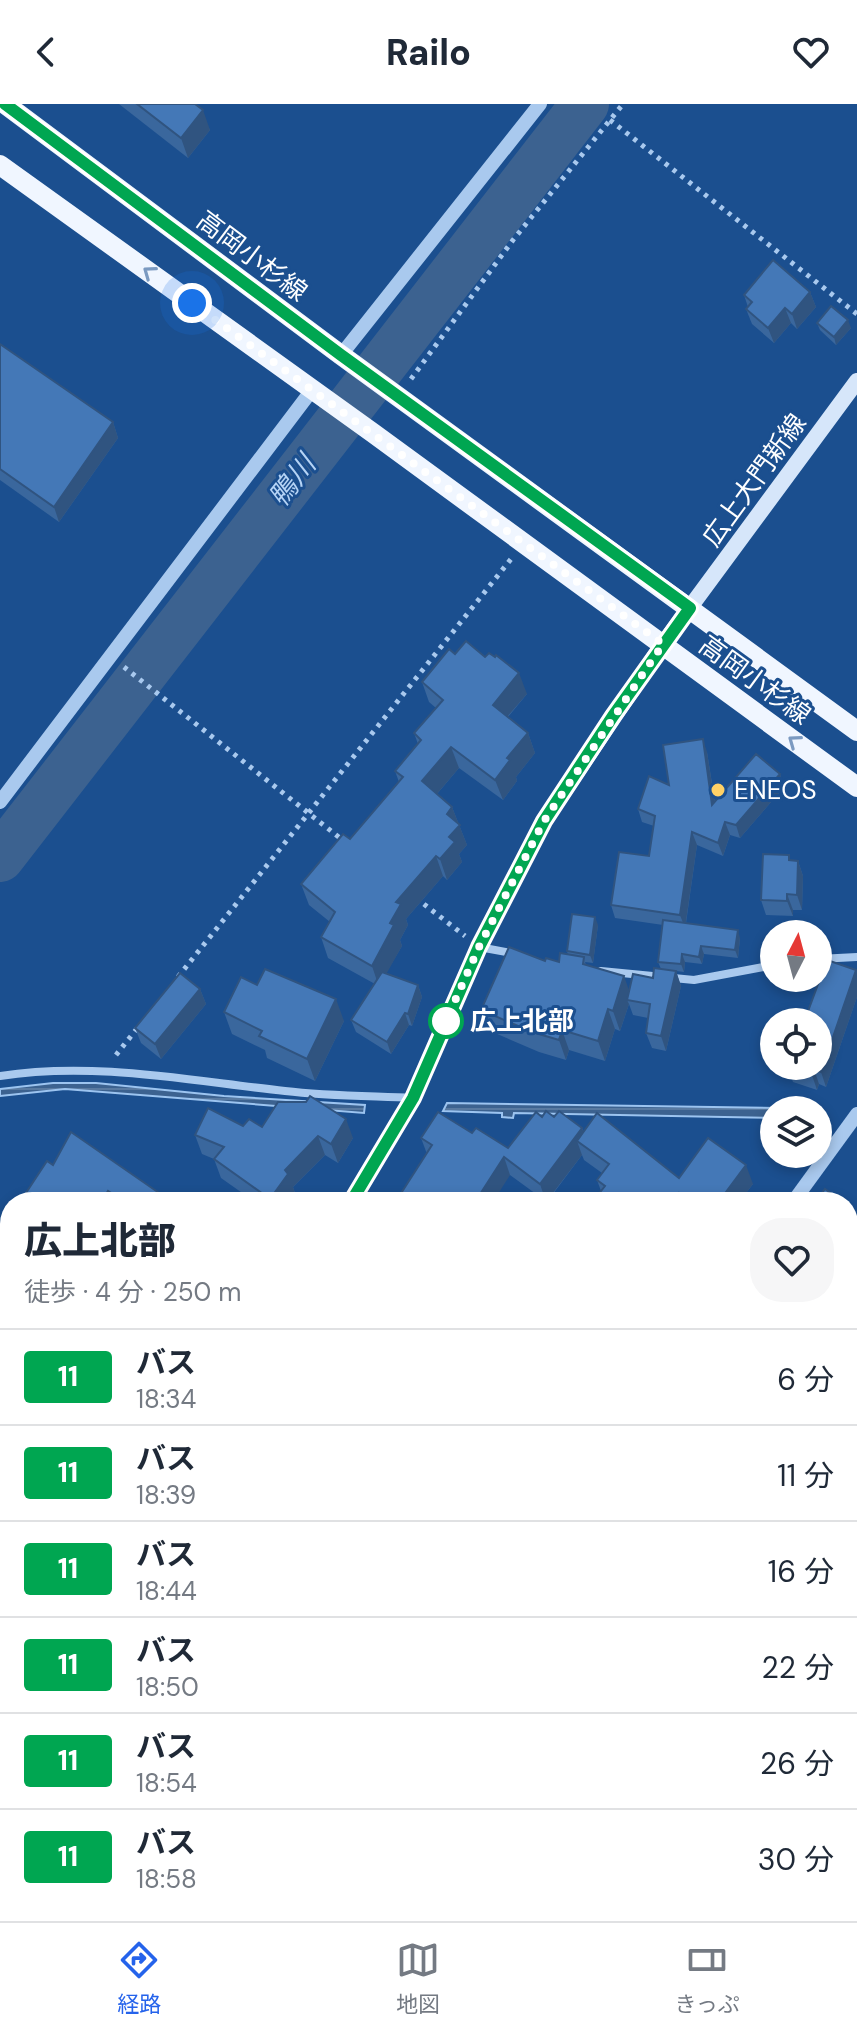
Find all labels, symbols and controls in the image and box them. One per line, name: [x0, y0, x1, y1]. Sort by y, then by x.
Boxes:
text: Railo: [386, 29, 471, 76]
icon: back: [24, 30, 68, 74]
icon: heart: [789, 30, 833, 74]
street label: 高岡小杉線: [190, 203, 314, 309]
one-way arrow: [144, 267, 158, 282]
your location: [172, 283, 212, 323]
street label: 広上大門新線: [694, 407, 814, 553]
water label: 鴨川: [260, 445, 326, 514]
street label: 高岡小杉線: [692, 628, 818, 732]
one-way arrow: [788, 736, 803, 751]
place label: ENEOS: [734, 773, 817, 807]
marker: ENEOS: [709, 781, 727, 799]
north arrow: [760, 920, 832, 992]
map controls: [760, 920, 832, 1168]
marker: 広上北部: [429, 1004, 463, 1038]
place label: 広上北部: [470, 1004, 574, 1038]
button: locate: [760, 1008, 832, 1080]
button: layers: [760, 1096, 832, 1168]
text: 広上北部: [24, 1216, 176, 1266]
button: heart: [750, 1218, 834, 1302]
text: 徒歩 · 4 分 · 250 m: [24, 1275, 241, 1309]
text: バス: [136, 1343, 196, 1382]
text: 11: [58, 1358, 78, 1395]
text: 6 分: [777, 1360, 834, 1399]
text: 18:34: [136, 1382, 196, 1416]
text: バス: [136, 1439, 196, 1478]
text: 11: [58, 1454, 78, 1491]
text: 11 分: [777, 1456, 834, 1495]
text: 18:39: [136, 1478, 196, 1512]
text: バス: [136, 1535, 196, 1574]
text: 11: [58, 1550, 78, 1587]
text: 16 分: [768, 1552, 834, 1591]
text: 18:44: [136, 1574, 197, 1608]
text: バス: [136, 1631, 196, 1670]
text: 11: [58, 1646, 78, 1683]
text: 22 分: [761, 1648, 834, 1687]
text: 18:50: [136, 1670, 199, 1704]
text: バス: [136, 1727, 196, 1766]
text: 11: [58, 1742, 78, 1779]
text: 26 分: [760, 1744, 834, 1783]
text: 18:54: [136, 1766, 197, 1800]
text: バス: [136, 1823, 196, 1862]
text: 11: [58, 1838, 78, 1875]
text: 30 分: [758, 1840, 834, 1879]
text: 18:58: [136, 1862, 197, 1896]
tab: 経路: [117, 1938, 161, 2019]
tab: 地図: [396, 1938, 440, 2019]
tab: きっぷ: [675, 1938, 740, 2019]

